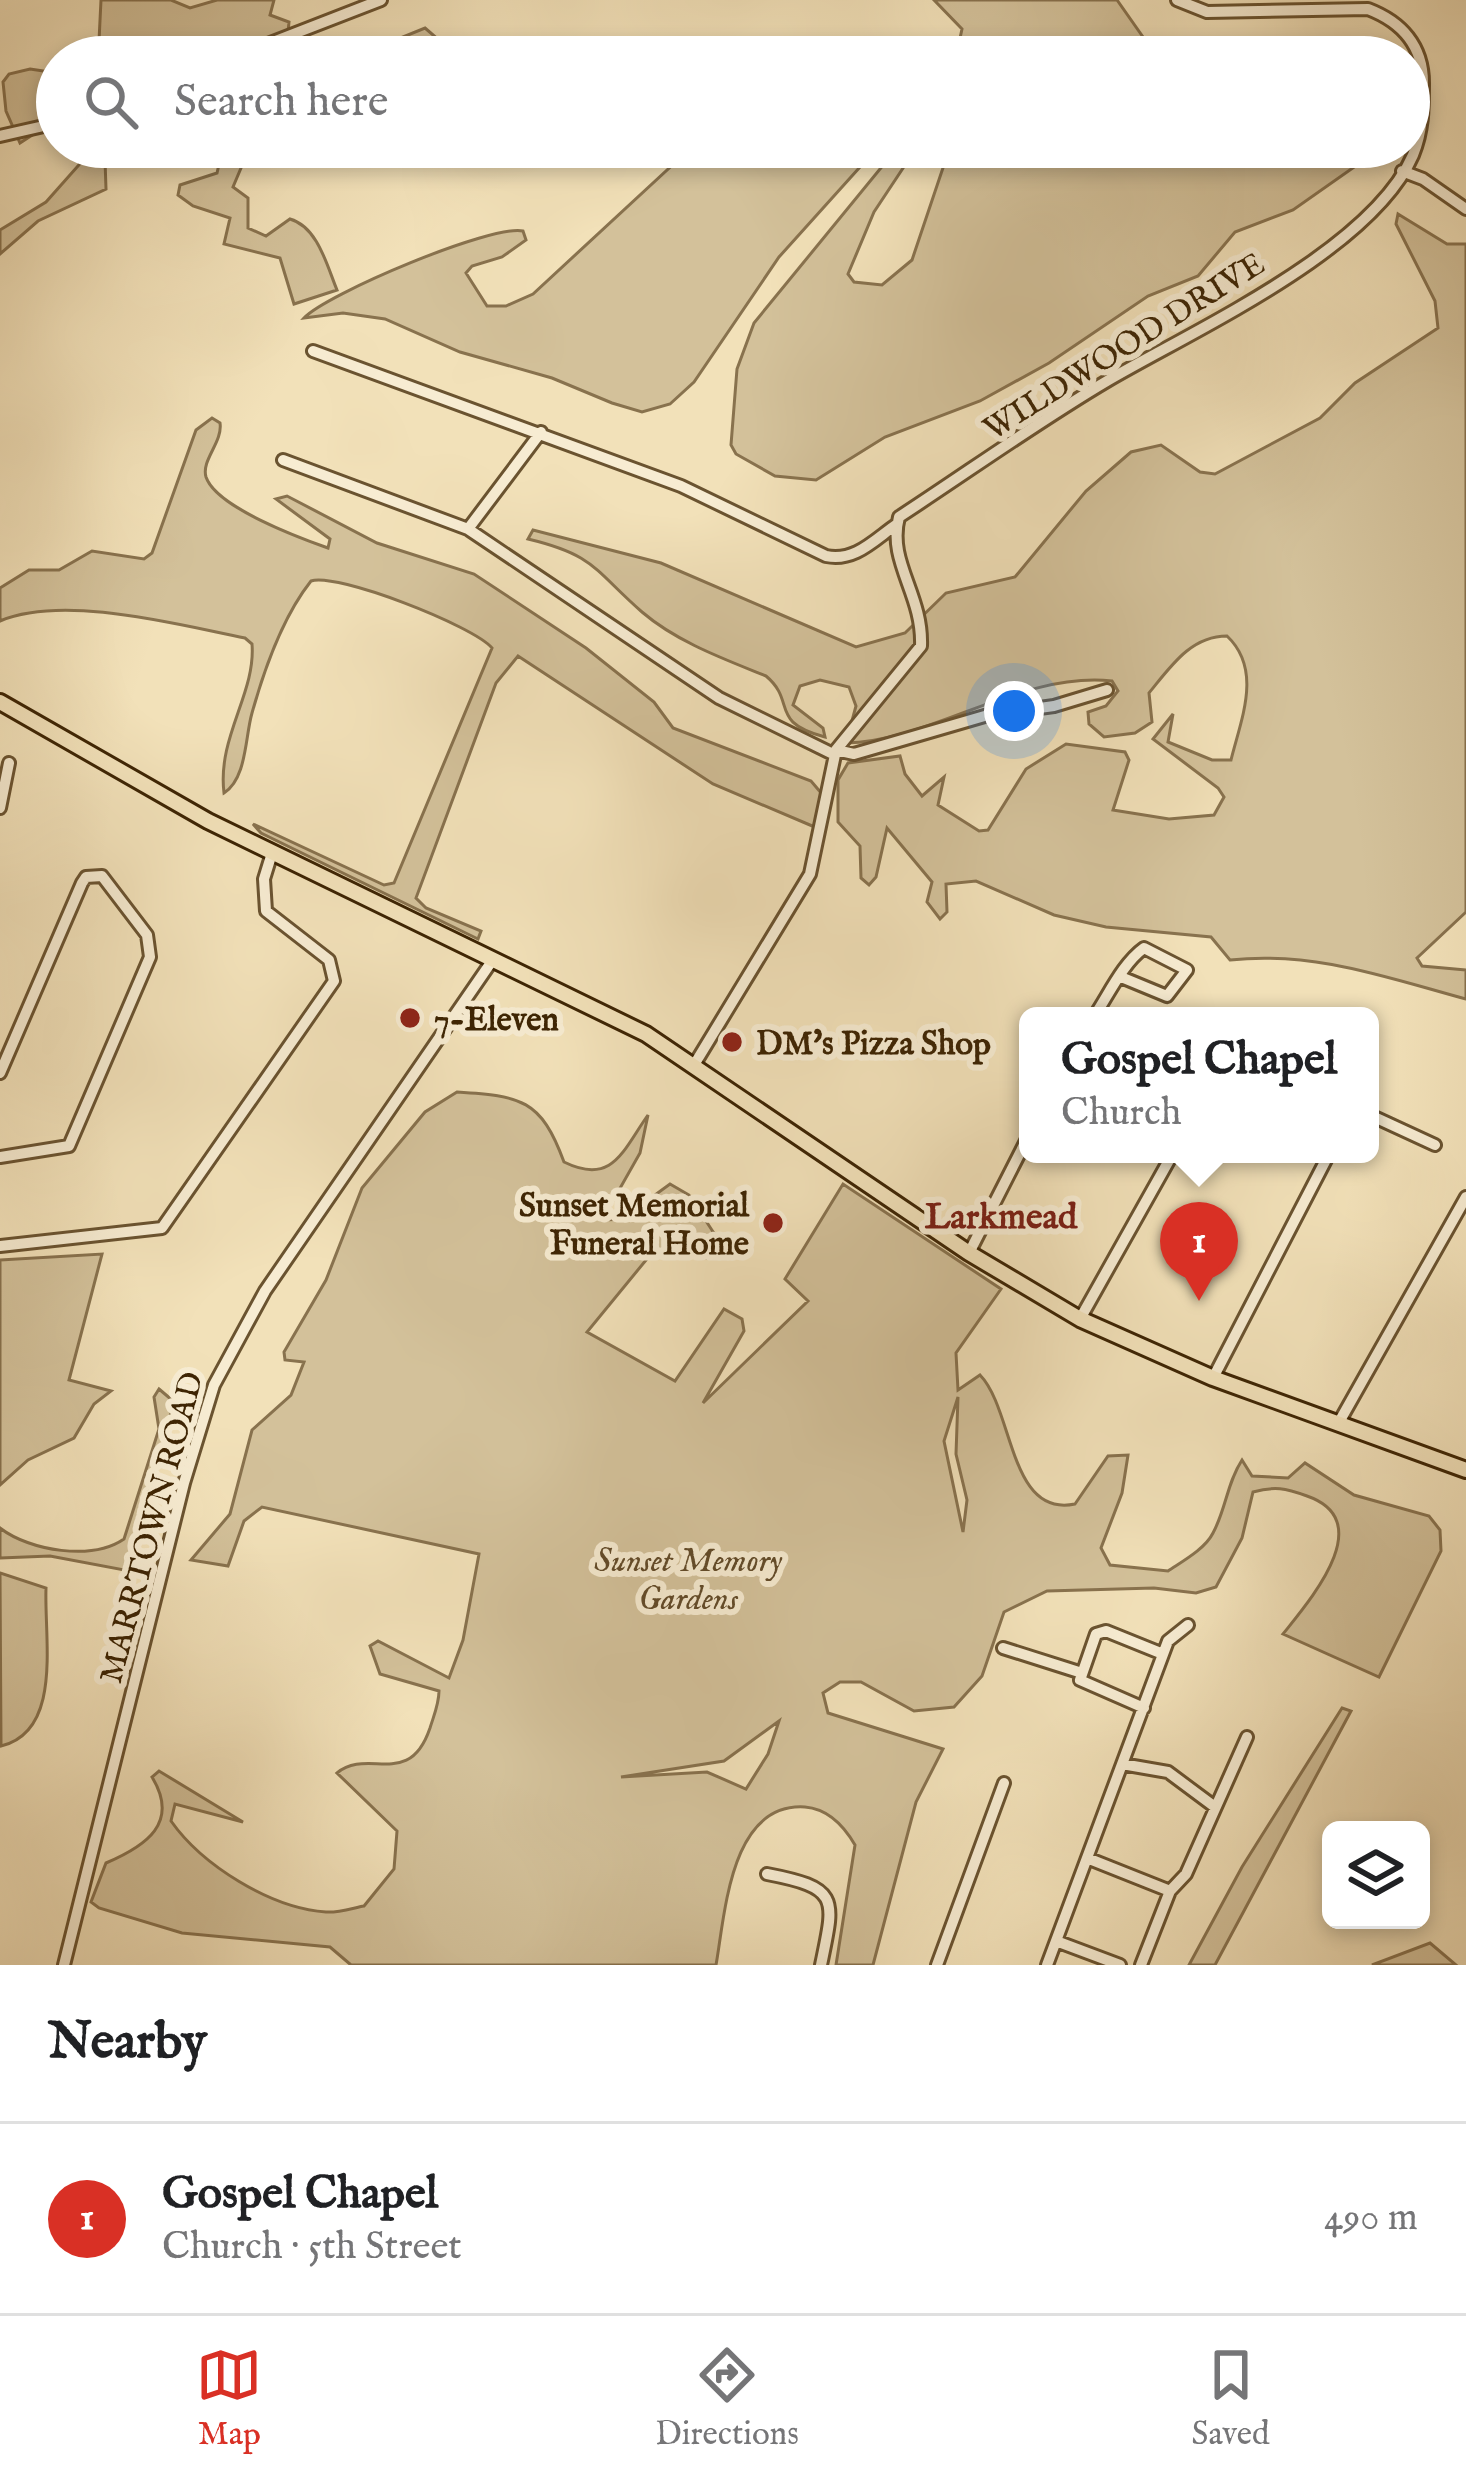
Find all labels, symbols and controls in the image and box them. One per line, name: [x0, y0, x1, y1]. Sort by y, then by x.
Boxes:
search box: [36, 36, 1430, 168]
icon: search: [78, 69, 144, 135]
text: Search here: [174, 74, 388, 131]
street label: WILDWOOD DRIVE: [976, 244, 1273, 451]
your location: [984, 681, 1044, 741]
place label: 7-Eleven: [434, 1000, 559, 1042]
marker: 7-Eleven: [397, 1005, 423, 1031]
popup: [1019, 1007, 1379, 1163]
place label: DM's Pizza Shop: [756, 1024, 991, 1066]
marker: DM's Pizza Shop: [719, 1029, 745, 1055]
text: Gospel Chapel: [1061, 1032, 1337, 1089]
text: Church: [1061, 1089, 1181, 1138]
place label: Sunset Memorial Funeral Home: [519, 1186, 750, 1266]
district label: Larkmead: [925, 1195, 1078, 1241]
pin: 1: [1160, 1202, 1238, 1301]
marker: Sunset Memorial Funeral Home: [760, 1210, 786, 1236]
street label: MARRTOWN ROAD: [91, 1367, 215, 1688]
park label: Sunset Memory Gardens: [594, 1541, 783, 1621]
map controls: [1322, 1821, 1430, 1929]
button: layers: [1322, 1821, 1430, 1929]
text: Nearby: [48, 2011, 207, 2076]
text: Gospel Chapel: [162, 2166, 438, 2223]
text: 1: [80, 2194, 94, 2243]
text: 490 m: [1324, 2194, 1418, 2243]
text: Church · 5th Street: [162, 2223, 462, 2272]
tab: Map: [196, 2342, 262, 2456]
tab: Directions: [655, 2342, 799, 2456]
tab: Saved: [1192, 2342, 1270, 2456]

